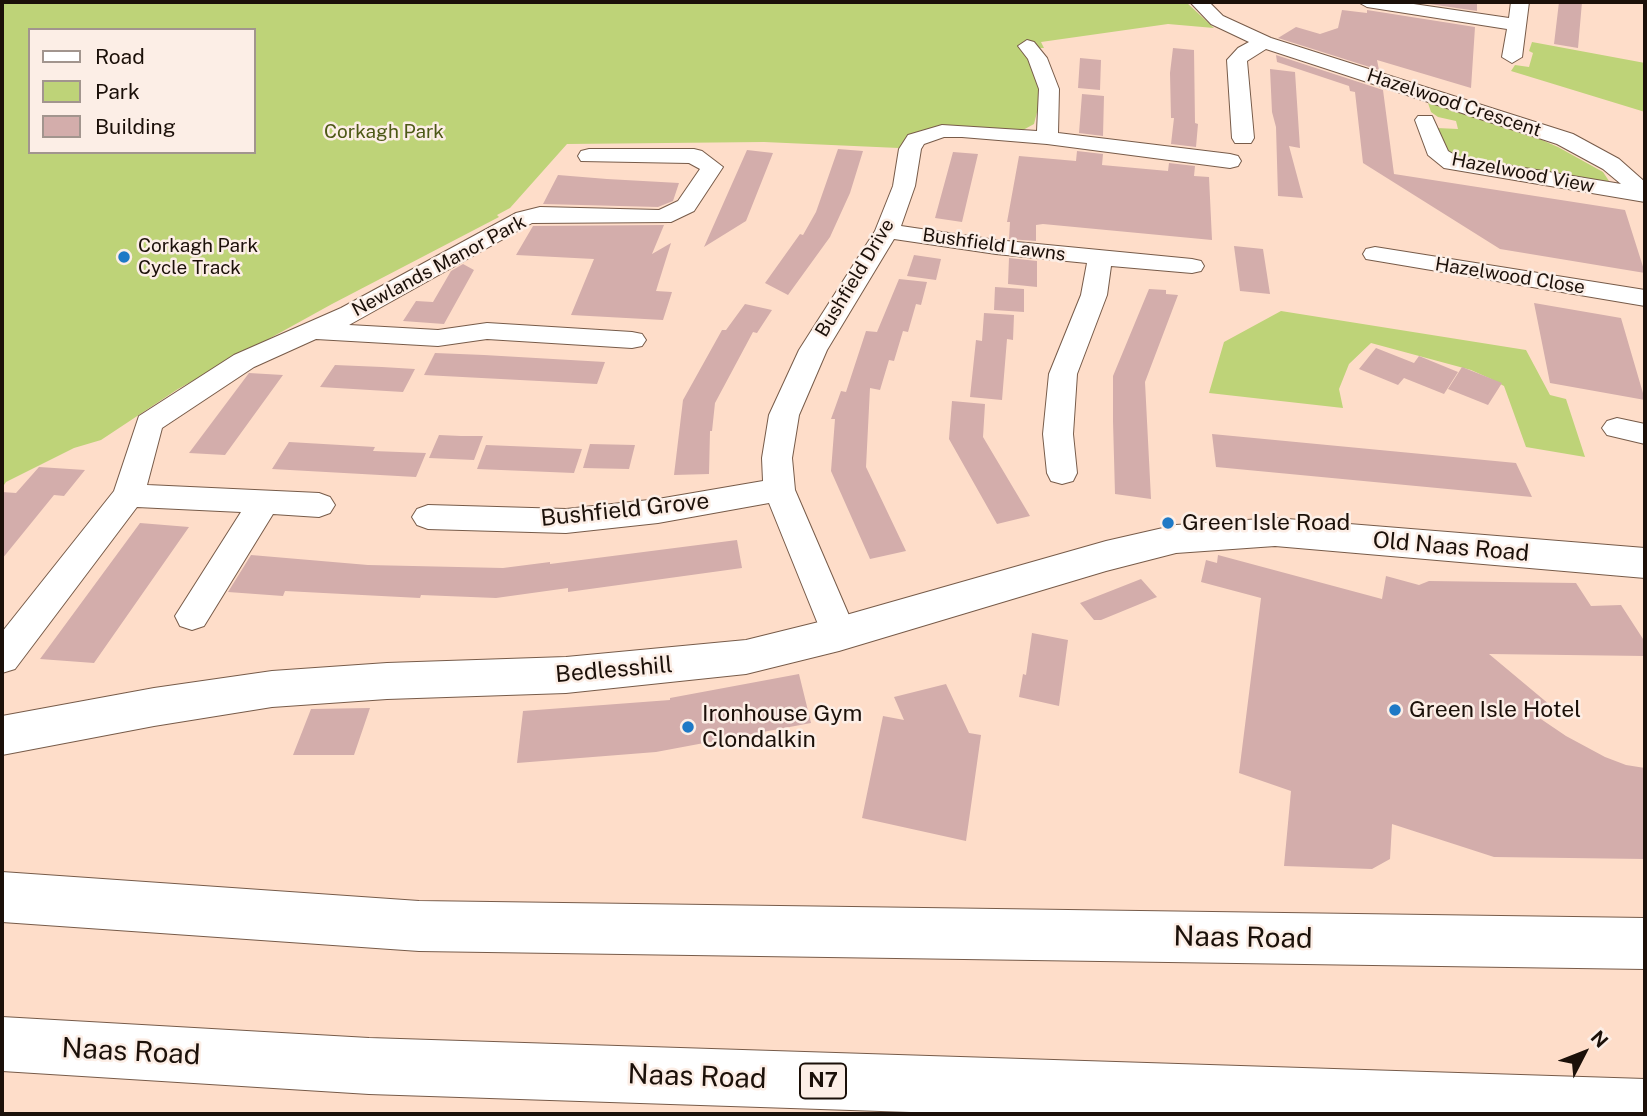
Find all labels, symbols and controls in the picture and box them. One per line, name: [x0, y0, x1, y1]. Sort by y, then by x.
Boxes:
legend: [28, 28, 256, 154]
text: Road: [95, 44, 145, 69]
street label: Hazelwood Crescent: [1364, 64, 1544, 142]
text: Park: [95, 79, 140, 104]
text: Building: [95, 114, 176, 139]
park label: Corkagh Park: [324, 121, 444, 143]
street label: Hazelwood View: [1450, 148, 1596, 198]
street label: Newlands Manor Park: [348, 210, 530, 322]
street label: Bushfield Drive: [811, 215, 899, 341]
street label: Bushfield Lawns: [921, 224, 1067, 266]
place label: Corkagh Park Cycle Track: [138, 235, 258, 279]
marker: Corkagh Park Cycle Track: [116, 249, 132, 265]
street label: Hazelwood Close: [1433, 253, 1587, 299]
street label: Bushfield Grove: [539, 487, 711, 533]
place label: Green Isle Road: [1182, 509, 1350, 537]
marker: Green Isle Road: [1160, 515, 1176, 531]
street label: Old Naas Road: [1372, 526, 1530, 568]
street label: Bedlesshill: [554, 651, 674, 689]
place label: Green Isle Hotel: [1409, 696, 1581, 724]
place label: Ironhouse Gym Clondalkin: [702, 700, 862, 754]
marker: Green Isle Hotel: [1387, 702, 1403, 718]
marker: Ironhouse Gym Clondalkin: [680, 719, 696, 735]
street label: Naas Road: [1173, 920, 1313, 956]
north arrow: [1549, 1018, 1619, 1088]
text: N: [1586, 1026, 1613, 1052]
street label: Naas Road: [61, 1032, 201, 1072]
street label: Naas Road: [627, 1058, 767, 1096]
road number: N7: [800, 1064, 846, 1098]

